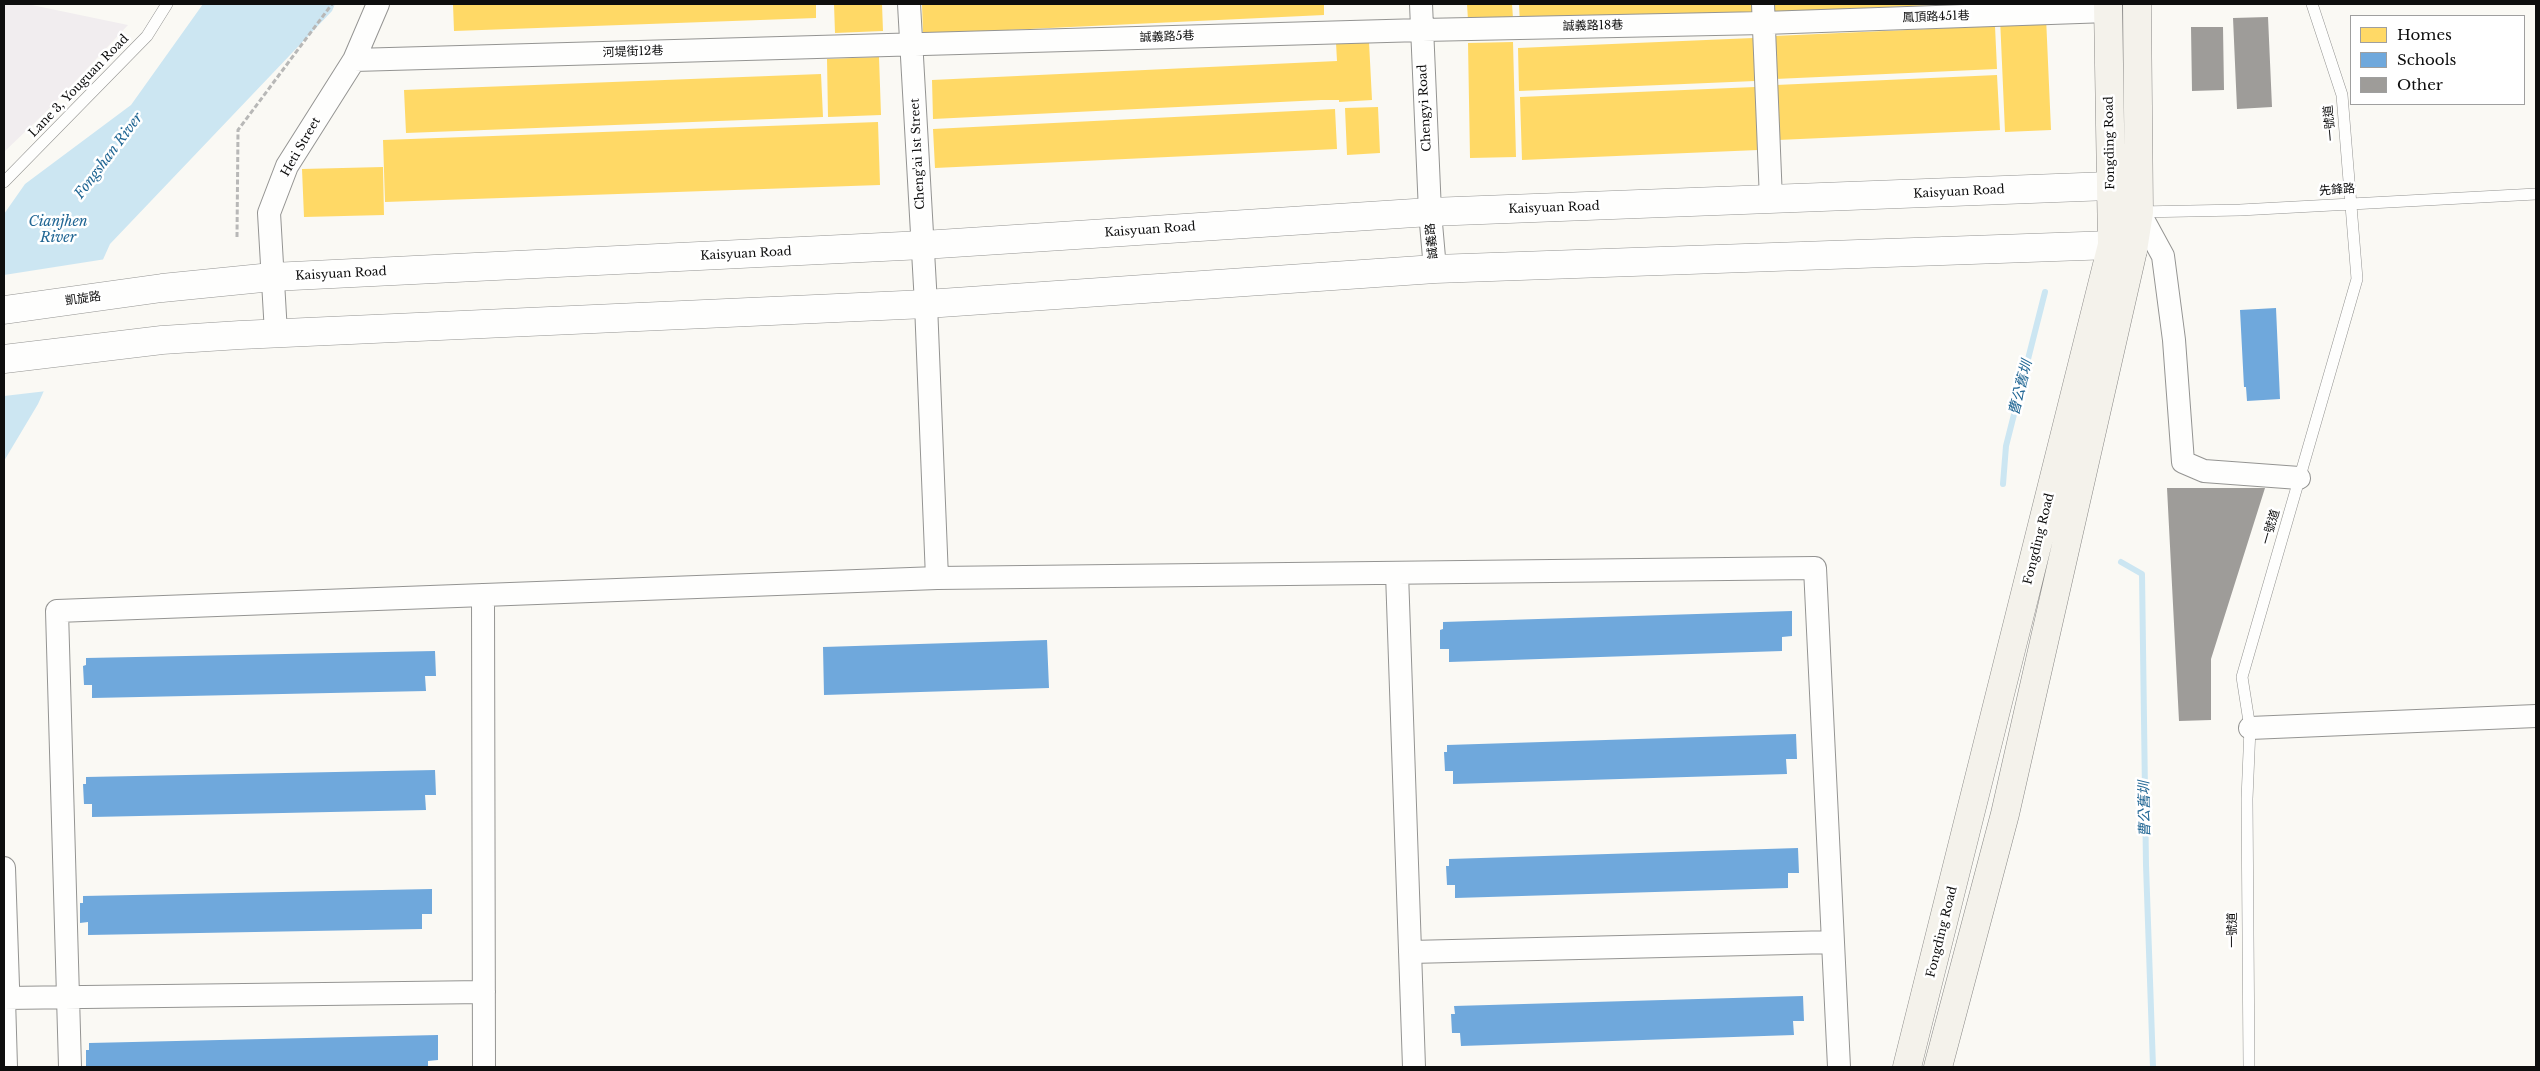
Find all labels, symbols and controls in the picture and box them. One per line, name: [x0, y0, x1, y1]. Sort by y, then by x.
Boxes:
street label: 鳳頂路451巷: [1902, 9, 1970, 25]
legend: [2350, 15, 2525, 105]
street label: 誠義路18巷: [1563, 18, 1623, 34]
text: Homes: [2397, 25, 2452, 44]
street label: 誠義路5巷: [1139, 29, 1195, 45]
street label: Lane 3, Youguan Road: [26, 32, 132, 140]
street label: 河堤街12巷: [602, 44, 664, 60]
text: Schools: [2397, 50, 2456, 69]
street label: Chengyi Road: [1416, 64, 1434, 152]
text: Other: [2397, 75, 2443, 94]
street label: Fongding Road: [2102, 96, 2118, 190]
street label: Cheng'ai 1st Street: [908, 98, 928, 210]
street label: 一號道: [2321, 104, 2339, 142]
water label: Fongshan River: [71, 110, 147, 202]
street label: Heti Street: [278, 115, 324, 179]
street label: Kaisyuan Road: [1913, 182, 2005, 202]
street label: 先鋒路: [2319, 182, 2355, 198]
street label: Kaisyuan Road: [1508, 199, 1600, 217]
water label: Cianjhen River: [28, 214, 88, 246]
street label: Kaisyuan Road: [1104, 220, 1196, 240]
street label: 誠義路: [1423, 222, 1441, 260]
street label: Kaisyuan Road: [700, 244, 792, 264]
street label: Kaisyuan Road: [295, 264, 387, 284]
street label: 凱旋路: [64, 289, 102, 309]
water label: 曹公舊圳: [2006, 359, 2036, 417]
street label: Fongding Road: [2021, 492, 2057, 586]
street label: 一號道: [2259, 508, 2283, 546]
water label: 曹公舊圳: [2136, 781, 2154, 837]
street label: Fongding Road: [1924, 885, 1960, 979]
street label: 一號道: [2226, 912, 2240, 948]

